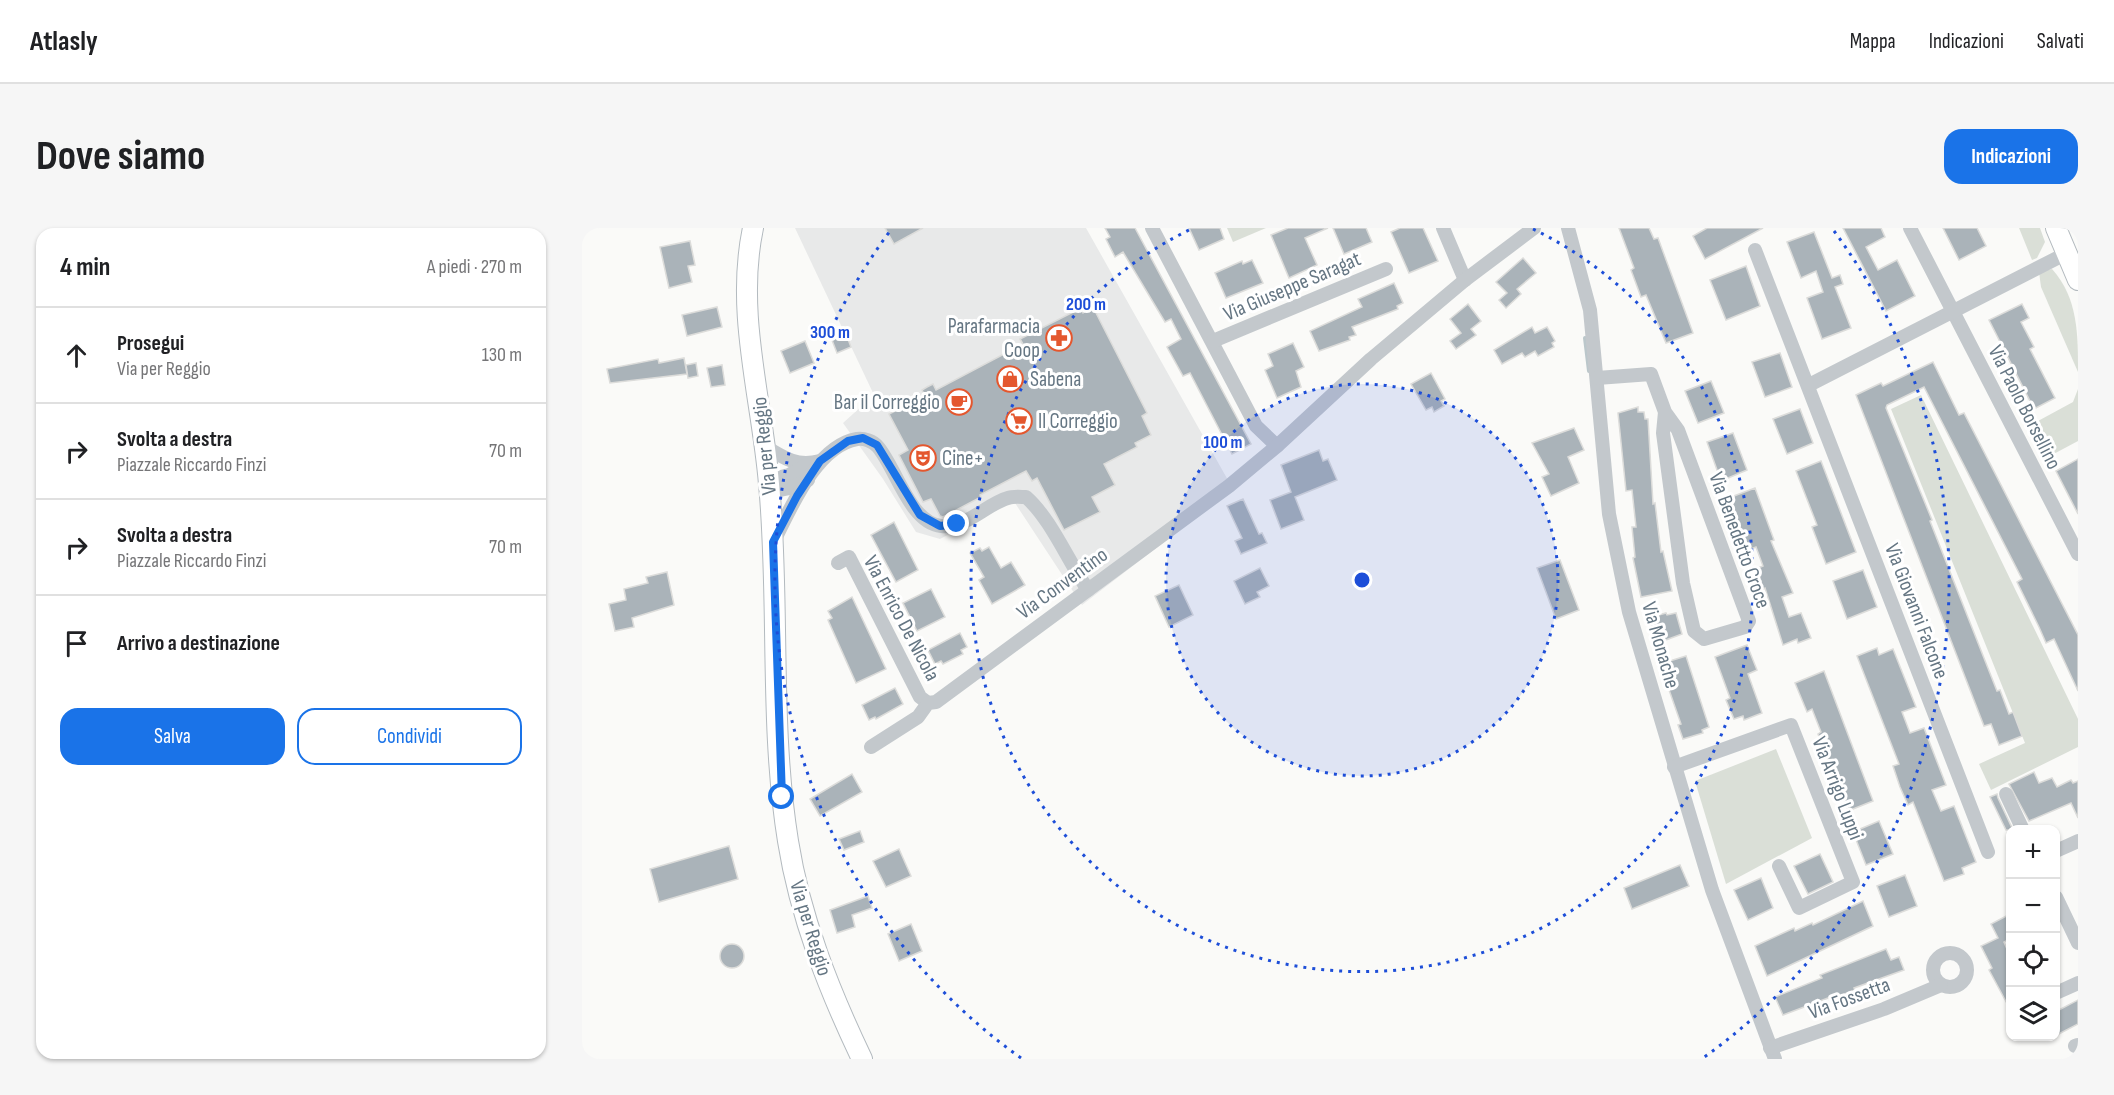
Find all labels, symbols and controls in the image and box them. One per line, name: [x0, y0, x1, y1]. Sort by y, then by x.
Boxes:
text: Atlasly: [30, 25, 98, 58]
text: Mappa: [1850, 29, 1896, 54]
text: Indicazioni: [1929, 29, 2004, 54]
text: Salvati: [2037, 29, 2084, 54]
button: Indicazioni: [1944, 129, 2078, 184]
text: Dove siamo: [36, 131, 205, 182]
street label: Via Giuseppe Saragat: [1220, 246, 1365, 327]
text: 4 min: [60, 252, 110, 283]
text: A piedi · 270 m: [427, 255, 522, 279]
text: 200 m: [1066, 294, 1106, 315]
place label: Parafarmacia Coop: [948, 314, 1040, 363]
text: 300 m: [810, 322, 850, 343]
pharmacy icon: Parafarmacia Coop: [1044, 323, 1074, 353]
text: Prosegui: [117, 330, 184, 357]
icon: ahead: [60, 339, 93, 372]
street label: Via Paolo Borsellino: [1983, 341, 2067, 473]
text: 130 m: [482, 343, 522, 367]
text: Via per Reggio: [117, 357, 211, 381]
shop icon: Sabena: [995, 364, 1025, 394]
place label: Sabena: [1030, 367, 1081, 392]
cafe icon: Bar il Correggio: [944, 387, 974, 417]
place label: Bar il Correggio: [834, 390, 940, 415]
street label: Via per Reggio: [747, 396, 782, 496]
supermarket icon: Il Correggio: [1004, 406, 1034, 436]
place label: Il Correggio: [1038, 409, 1118, 434]
text: Svolta a destra: [117, 426, 232, 453]
text: 100 m: [1204, 432, 1243, 453]
icon: right: [60, 435, 93, 468]
text: 70 m: [489, 439, 522, 463]
theatre icon: Cine+: [908, 443, 938, 473]
place label: Cine+: [942, 446, 984, 471]
text: Piazzale Riccardo Finzi: [117, 453, 266, 477]
street label: Via Benedetto Croce: [1703, 469, 1776, 612]
route end: [943, 510, 969, 536]
text: Svolta a destra: [117, 522, 232, 549]
icon: right: [60, 531, 93, 564]
text: 70 m: [489, 535, 522, 559]
street label: Via Giovanni Falcone: [1879, 540, 1954, 682]
street label: Via Conventino: [1012, 542, 1113, 625]
text: Piazzale Riccardo Finzi: [117, 549, 266, 573]
street label: Via Enrico De Nicola: [858, 551, 945, 685]
centre of rings: [1352, 570, 1372, 590]
street label: Via Monache: [1636, 599, 1685, 691]
icon: arrive: [60, 627, 93, 660]
text: Arrivo a destinazione: [117, 630, 280, 657]
button: Salva: [60, 708, 285, 765]
button: Condividi: [297, 708, 522, 765]
street label: Via Arrigo Luppi: [1806, 733, 1869, 843]
route start: [768, 783, 794, 809]
map controls: [2006, 825, 2060, 1041]
button: +: [2006, 825, 2060, 879]
street label: Via per Reggio: [784, 877, 837, 979]
button: −: [2006, 879, 2060, 933]
button: locate: [2006, 933, 2060, 987]
street label: Via Fossetta: [1805, 972, 1893, 1025]
button: layers: [2006, 987, 2060, 1041]

